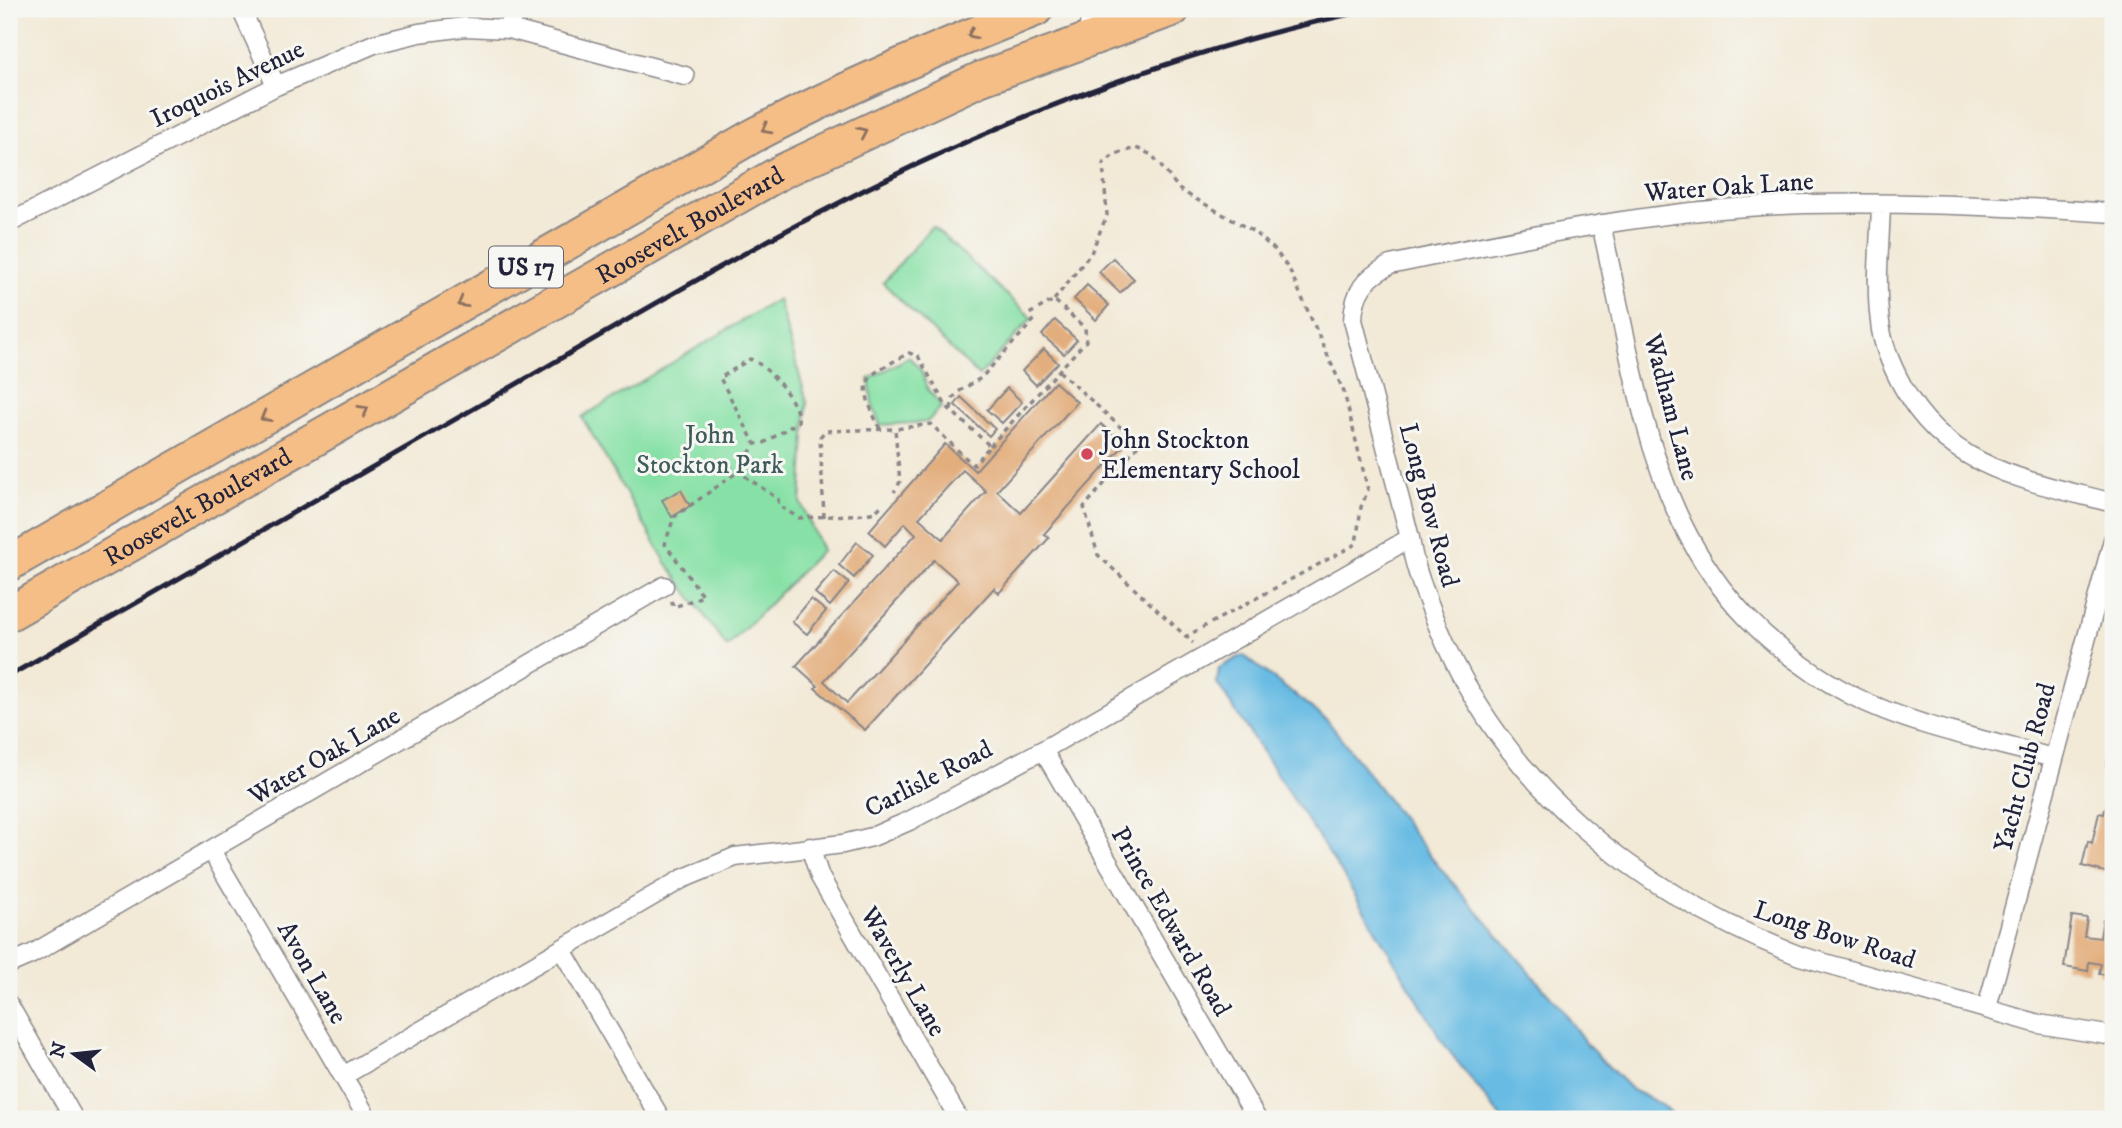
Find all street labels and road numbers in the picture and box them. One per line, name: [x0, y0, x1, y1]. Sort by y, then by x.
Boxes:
street label: Iroquois Avenue: [145, 33, 310, 136]
street label: Roosevelt Boulevard: [590, 159, 790, 293]
street label: Water Oak Lane: [1642, 165, 1815, 210]
road number: US 17: [489, 246, 563, 288]
street label: Wadham Lane: [1635, 330, 1706, 484]
street label: Long Bow Road: [1391, 420, 1466, 591]
street label: Roosevelt Boulevard: [98, 441, 298, 574]
street label: Yacht Club Road: [1987, 679, 2064, 855]
street label: Water Oak Lane: [242, 700, 406, 813]
street label: Carlisle Road: [859, 733, 998, 826]
street label: Prince Edward Road: [1103, 821, 1238, 1022]
street label: Long Bow Road: [1749, 894, 1920, 977]
street label: Waverly Lane: [852, 900, 953, 1043]
street label: Avon Lane: [269, 915, 354, 1030]

